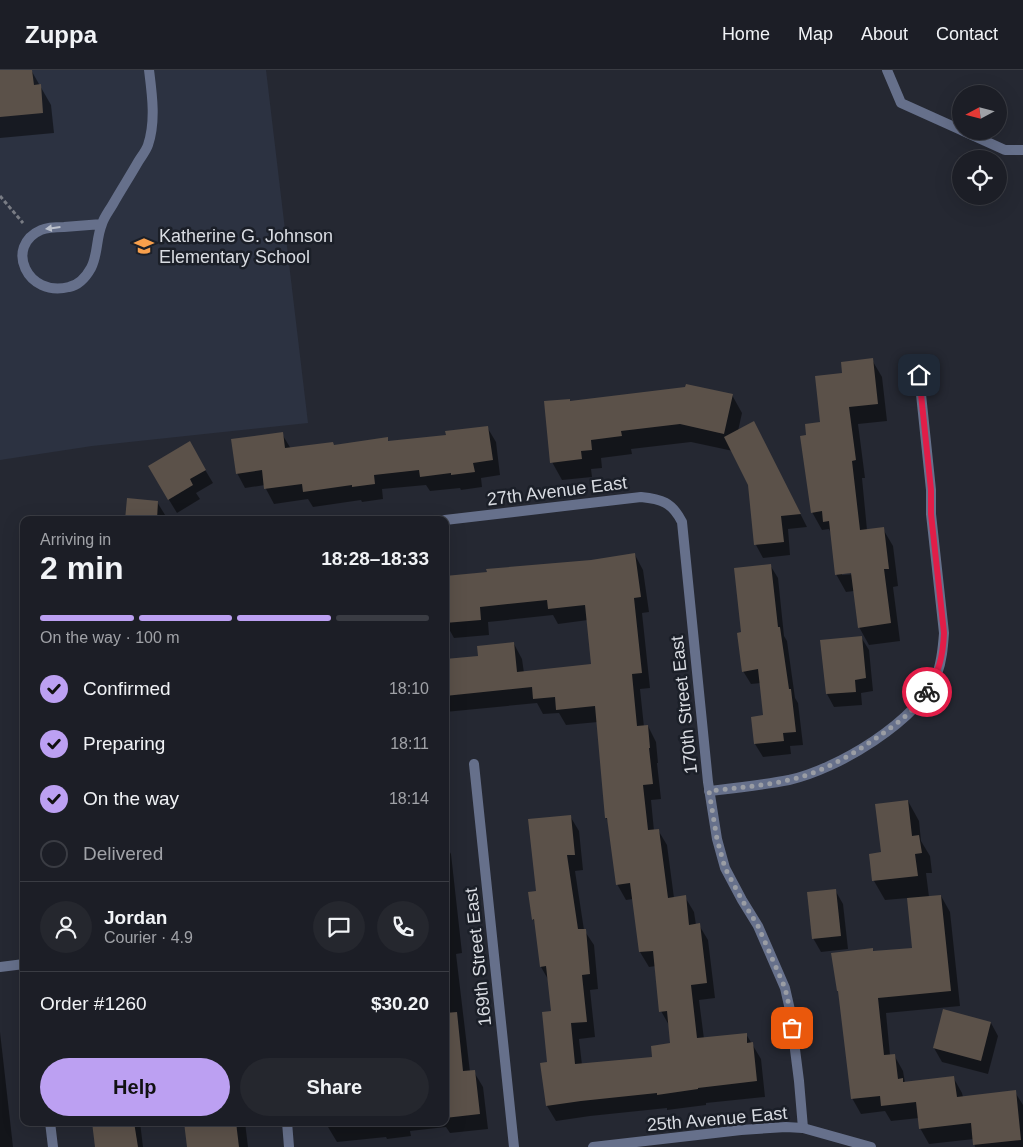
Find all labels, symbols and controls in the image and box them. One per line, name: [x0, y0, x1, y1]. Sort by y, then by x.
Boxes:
text: Zuppa: [25, 21, 97, 48]
text: Home: [722, 24, 770, 44]
text: Map: [798, 24, 833, 44]
text: About: [861, 24, 908, 44]
text: Contact: [936, 24, 998, 44]
north arrow: [952, 85, 1008, 140]
map controls: [952, 85, 1007, 205]
button: locate: [952, 150, 1007, 205]
one-way arrow: [45, 224, 61, 232]
place label: Katherine G. Johnson Elementary School: [159, 226, 333, 267]
school or university icon: Katherine G. Johnson Elementary School: [133, 235, 155, 257]
pin: [898, 354, 940, 396]
icon: home: [905, 361, 933, 389]
street label: 27th Avenue East: [486, 472, 628, 510]
text: Arriving in: [40, 531, 111, 548]
text: 18:28–18:33: [321, 548, 429, 569]
text: 2 min: [40, 550, 124, 586]
text: On the way · 100 m: [40, 629, 180, 646]
street label: 170th Street East: [667, 635, 701, 775]
courier: [902, 667, 952, 717]
icon: check: [40, 675, 68, 703]
text: Confirmed: [83, 678, 171, 699]
icon: bike: [913, 678, 941, 706]
text: 18:10: [389, 680, 429, 697]
icon: check: [40, 730, 68, 758]
text: Preparing: [83, 733, 165, 754]
text: 18:11: [390, 735, 429, 752]
icon: check: [40, 785, 68, 813]
text: On the way: [83, 788, 179, 809]
text: 18:14: [389, 790, 429, 807]
text: Delivered: [83, 843, 163, 864]
street label: 169th Street East: [461, 887, 495, 1027]
button: person: [40, 901, 92, 953]
button: chat: [313, 901, 365, 953]
button: phone: [377, 901, 429, 953]
text: Jordan: [104, 907, 167, 928]
text: Courier · 4.9: [104, 929, 193, 946]
text: Order #1260: [40, 993, 147, 1014]
text: $30.20: [371, 993, 429, 1014]
pin: [771, 1007, 813, 1049]
icon: bag: [778, 1014, 806, 1042]
button: Help: [40, 1058, 230, 1116]
button: Share: [240, 1058, 429, 1116]
street label: 25th Avenue East: [646, 1103, 788, 1135]

